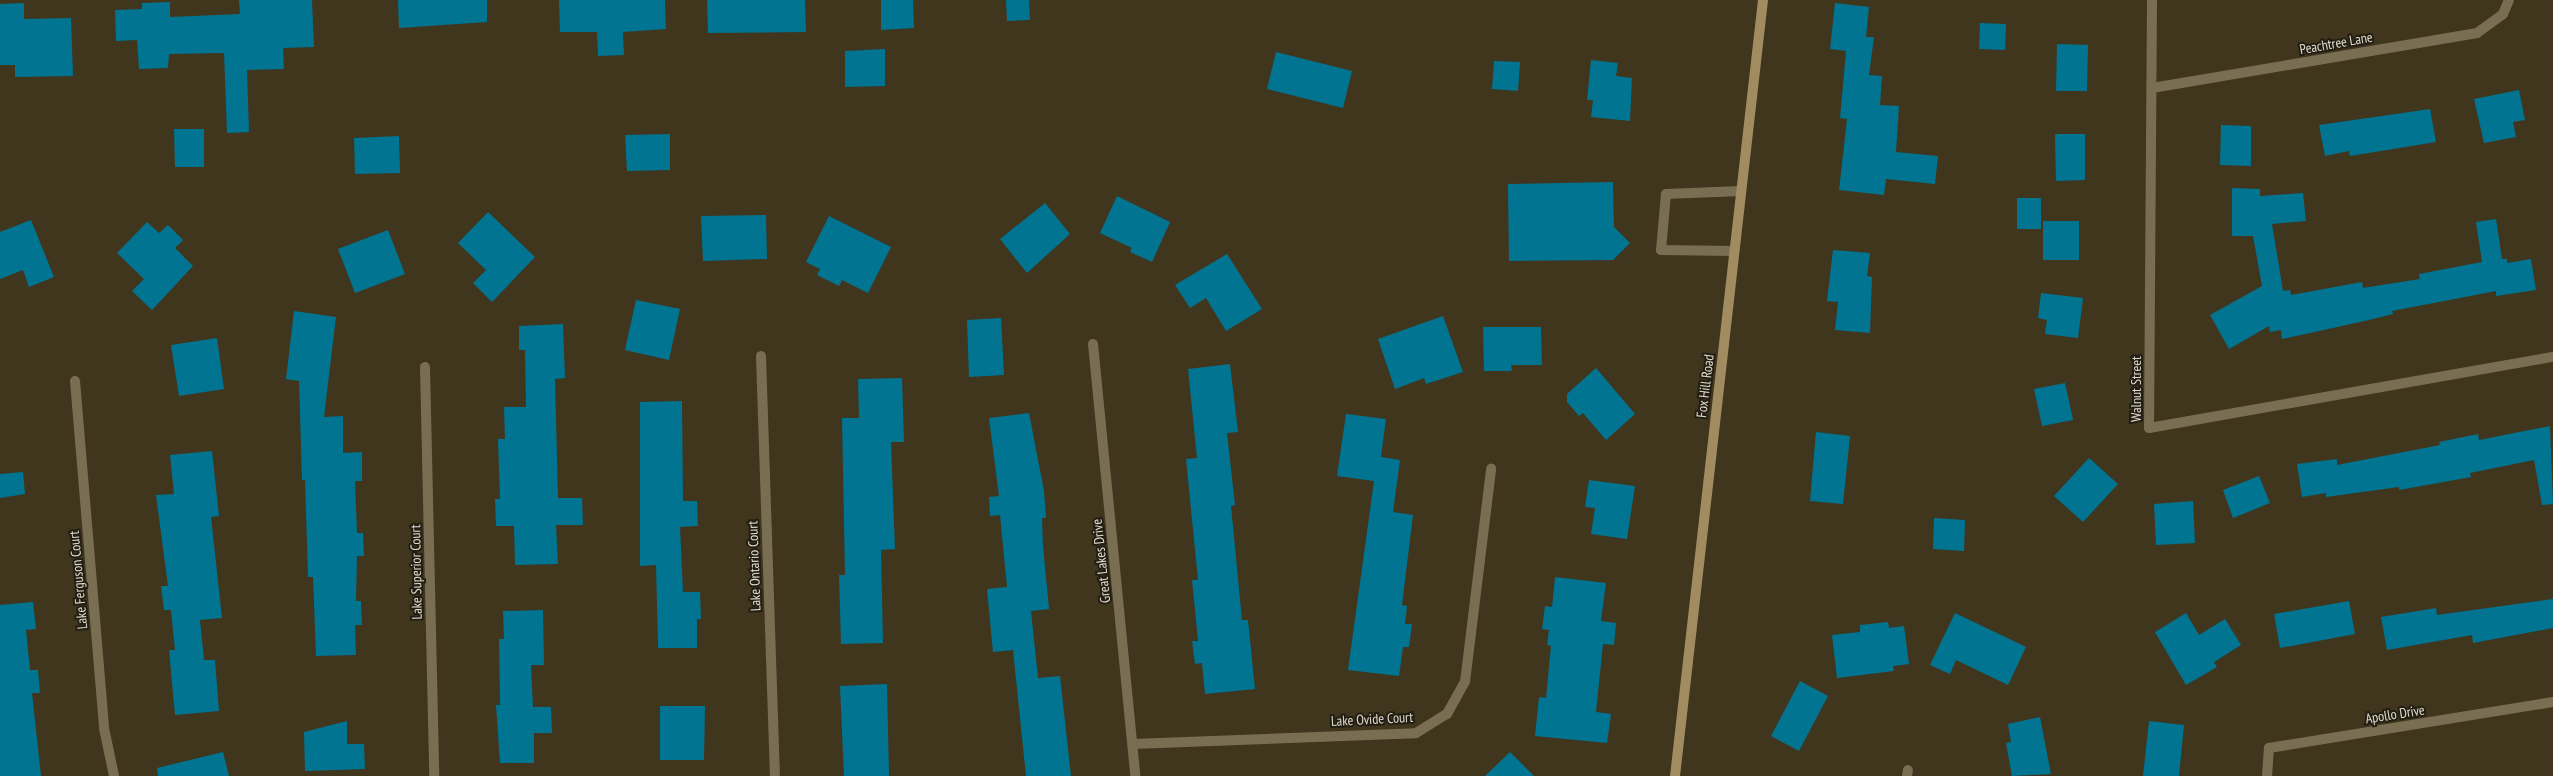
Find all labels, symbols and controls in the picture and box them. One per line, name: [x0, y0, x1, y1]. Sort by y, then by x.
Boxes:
street label: Peachtree Lane: [2298, 28, 2374, 58]
street label: Fox Hill Road: [1693, 353, 1717, 419]
street label: Walnut Street: [2128, 356, 2144, 422]
street label: Great Lakes Drive: [1088, 518, 1114, 604]
street label: Lake Ontario Court: [744, 520, 764, 612]
street label: Lake Superior Court: [407, 524, 425, 620]
street label: Lake Ferguson Court: [65, 530, 91, 630]
street label: Apollo Drive: [2364, 701, 2426, 727]
street label: Lake Ovide Court: [1331, 708, 1413, 730]

